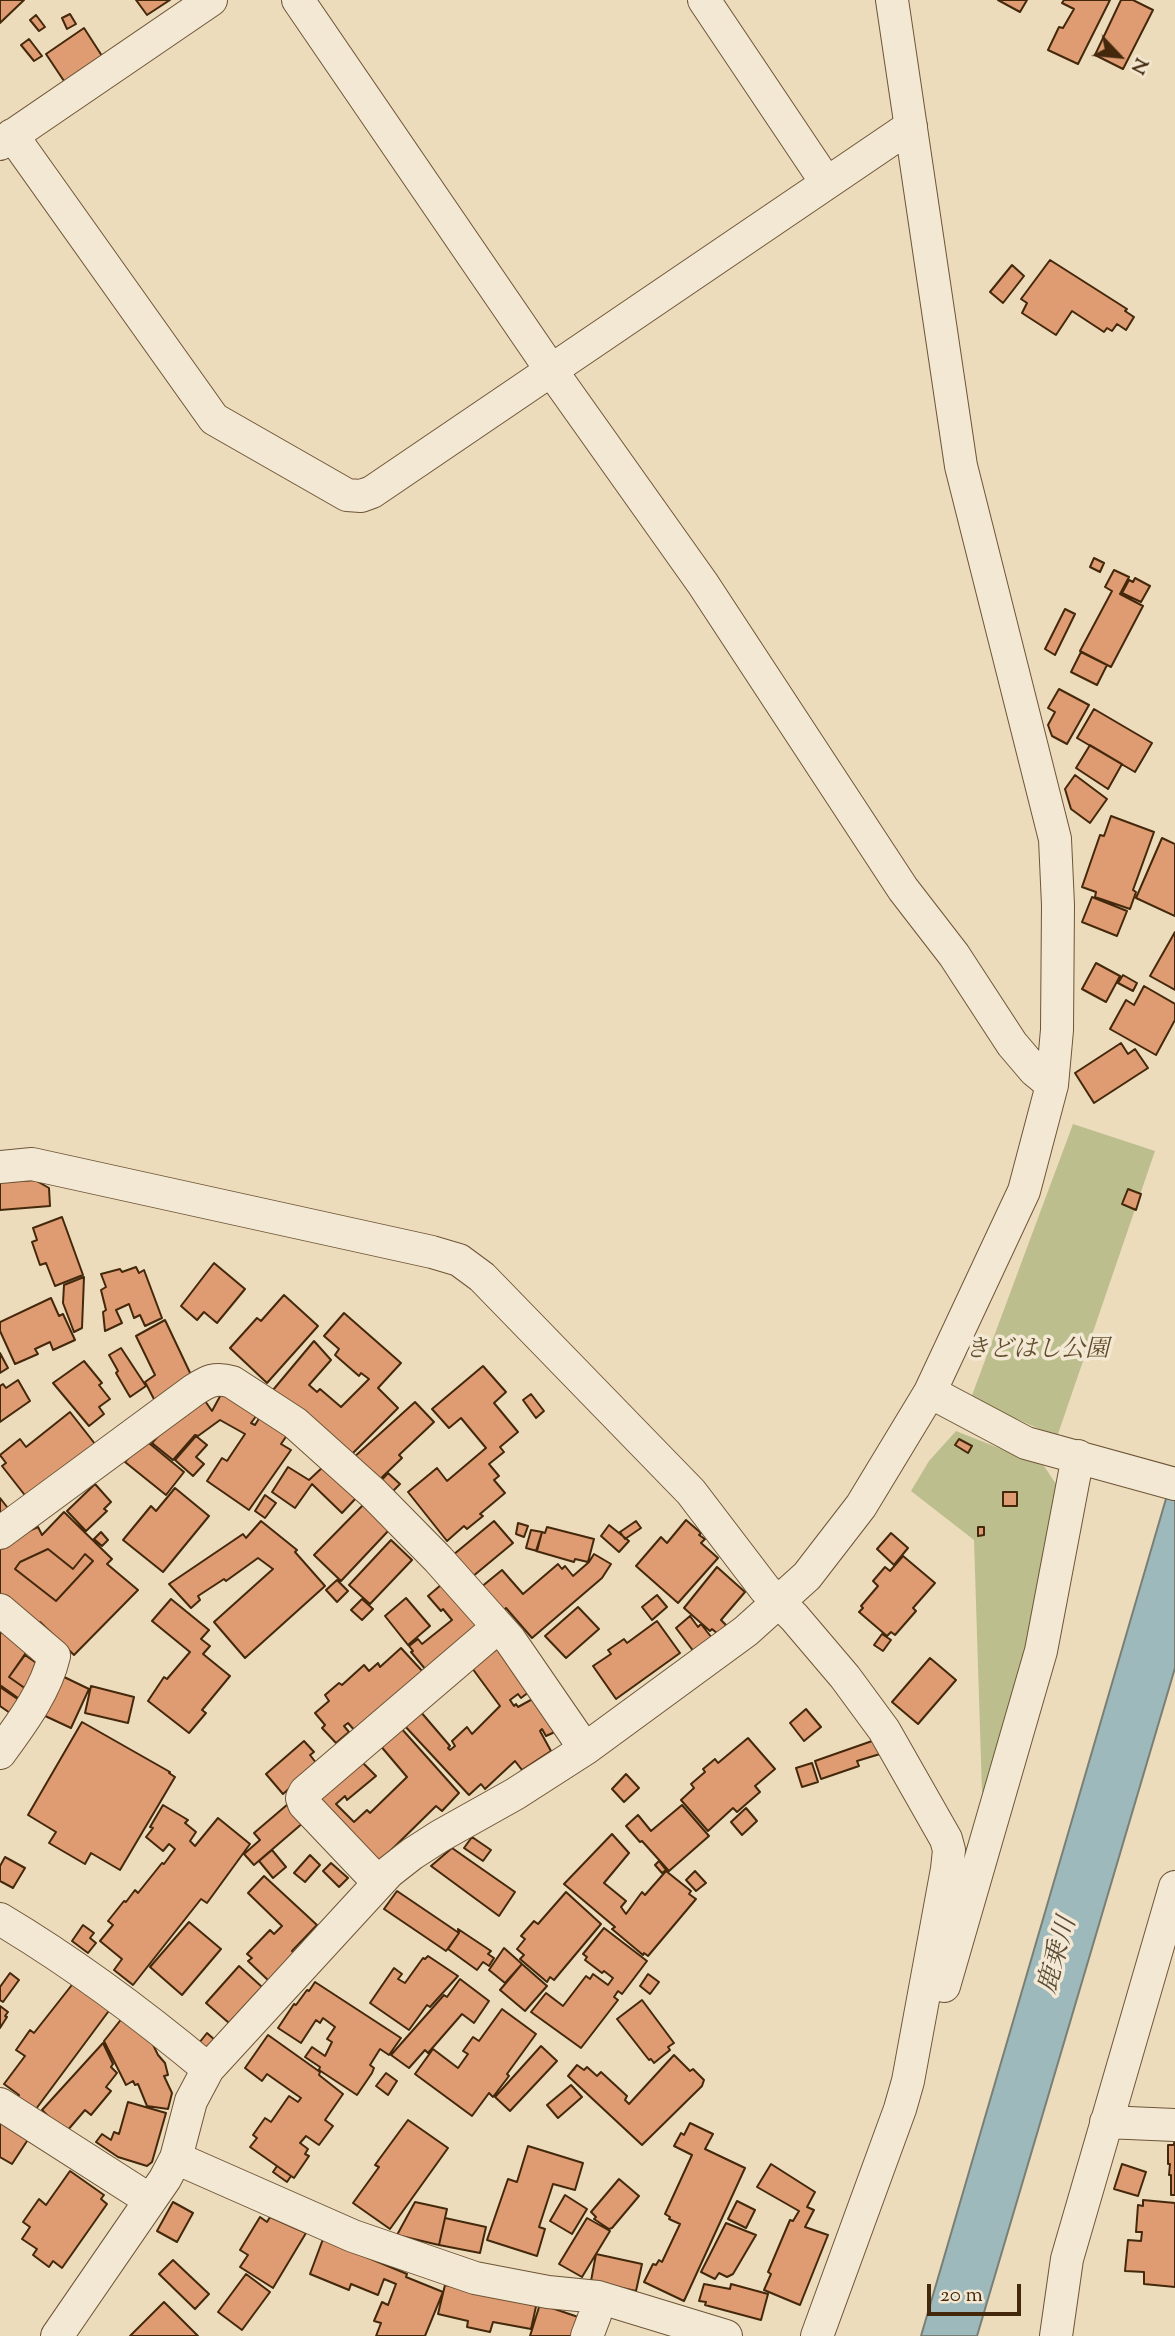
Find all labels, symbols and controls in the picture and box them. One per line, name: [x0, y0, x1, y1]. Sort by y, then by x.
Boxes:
north arrow: [1084, 21, 1154, 91]
text: N: [1123, 53, 1154, 78]
park label: きどはし公園: [965, 1338, 1109, 1366]
water label: 鹿乗川: [1034, 1914, 1086, 1998]
scale bar: [930, 2270, 1024, 2314]
text: 20 m: [940, 2281, 983, 2311]

